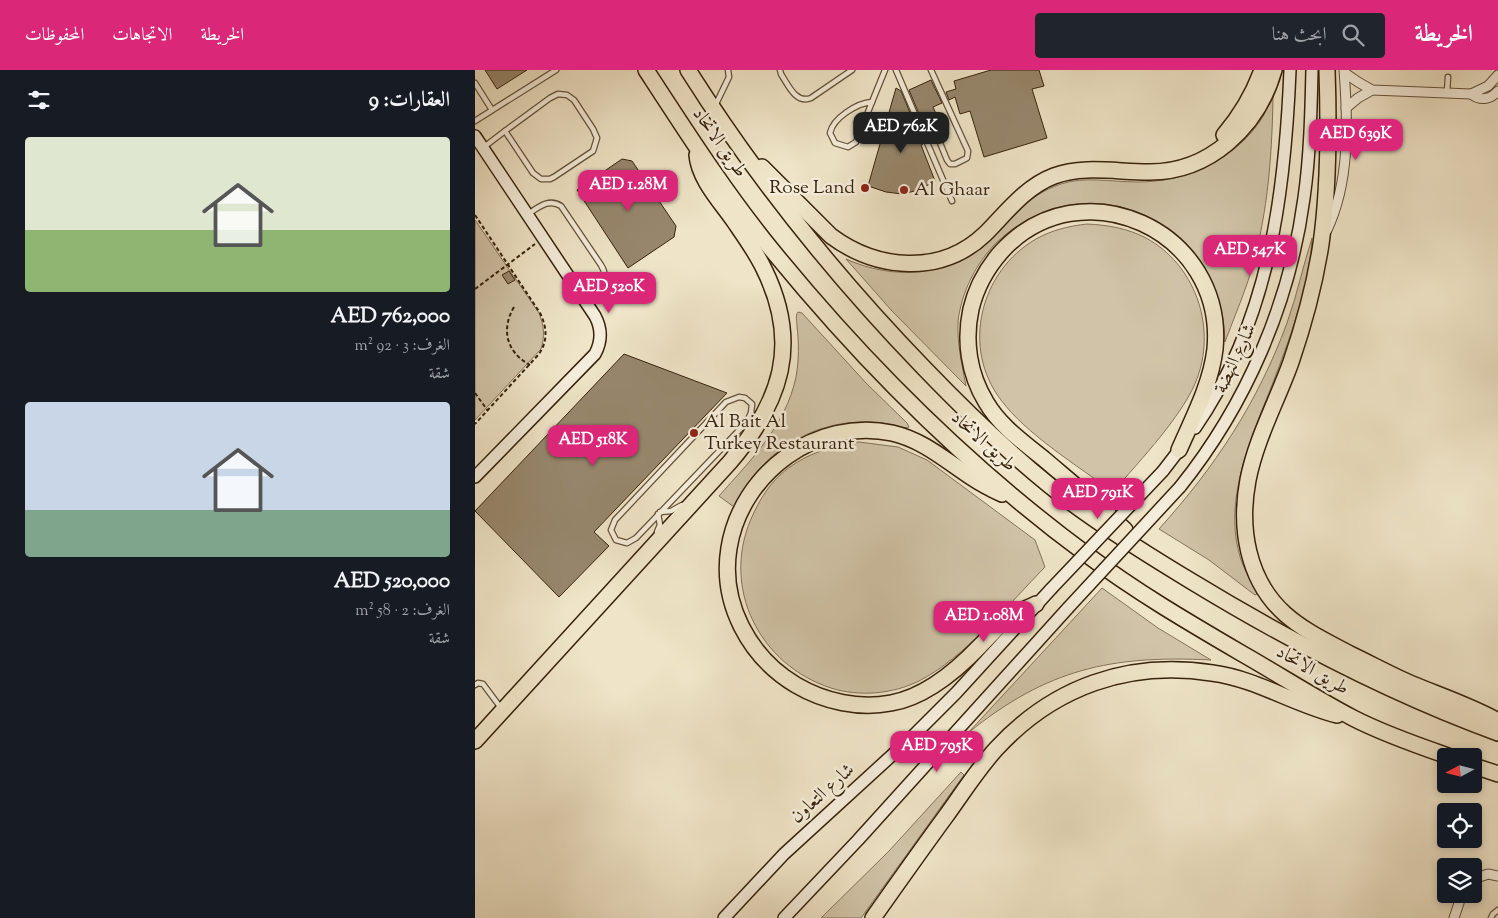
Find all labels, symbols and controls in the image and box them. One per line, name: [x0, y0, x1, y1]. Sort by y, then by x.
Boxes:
search box: [1035, 13, 1385, 58]
text: الخريطة: [1415, 18, 1473, 52]
icon: search: [1339, 21, 1367, 49]
text: ابحث هنا: [1272, 22, 1327, 49]
text: المحفوظات: [25, 23, 84, 49]
text: الاتجاهات: [112, 23, 172, 49]
text: الخريطة: [200, 23, 244, 49]
icon: filters: [25, 86, 53, 114]
text: العقارات: 9: [369, 86, 450, 116]
street label: طريق الاتحاد: [685, 102, 753, 184]
pin: AED 762K: [849, 112, 953, 154]
text: AED 762K: [864, 116, 938, 139]
pin: AED 639K: [1304, 118, 1408, 161]
text: AED 639K: [1320, 123, 1392, 146]
icon: home: [193, 170, 283, 260]
pin: AED 1.28M: [571, 170, 685, 212]
text: AED 1.28M: [589, 174, 667, 197]
place label: Rose Land: [769, 175, 855, 202]
place label: Al Ghaar: [914, 177, 990, 204]
marker: Rose Land: [859, 182, 871, 194]
marker: Al Ghaar: [898, 184, 910, 196]
pin: AED 547K: [1198, 234, 1302, 277]
text: AED 547K: [1214, 239, 1286, 262]
pin: AED 520K: [557, 272, 661, 314]
text: AED 520K: [573, 276, 645, 299]
text: AED 762,000: [331, 302, 450, 332]
street label: شارع النهضة: [1208, 320, 1264, 398]
text: الغرف: 3 · 92 m²: [354, 335, 450, 358]
text: شقة: [429, 363, 450, 386]
street label: طريق الاتحاد: [944, 405, 1022, 479]
place label: Al Bait Al Turkey Restaurant: [704, 409, 855, 458]
pin: AED 518K: [541, 424, 645, 467]
marker: Al Bait Al Turkey Restaurant: [688, 427, 700, 439]
text: AED 518K: [558, 429, 628, 452]
icon: home: [193, 435, 283, 525]
pin: AED 791K: [1046, 478, 1150, 520]
text: AED 791K: [1062, 482, 1134, 505]
text: AED 520,000: [334, 567, 450, 597]
text: الغرف: 2 · 58 m²: [355, 600, 450, 623]
pin: AED 1.08M: [927, 600, 1041, 643]
text: AED 1.08M: [945, 605, 1023, 628]
text: شقة: [429, 628, 450, 651]
street label: طريق الاتحاد: [1271, 639, 1353, 703]
pin: AED 795K: [885, 730, 989, 773]
text: AED 795K: [901, 735, 973, 758]
north arrow: [1437, 748, 1483, 792]
map controls: [1437, 748, 1482, 903]
street label: شارع التعاون: [785, 758, 861, 830]
button: locate: [1437, 803, 1482, 848]
button: layers: [1437, 858, 1482, 903]

